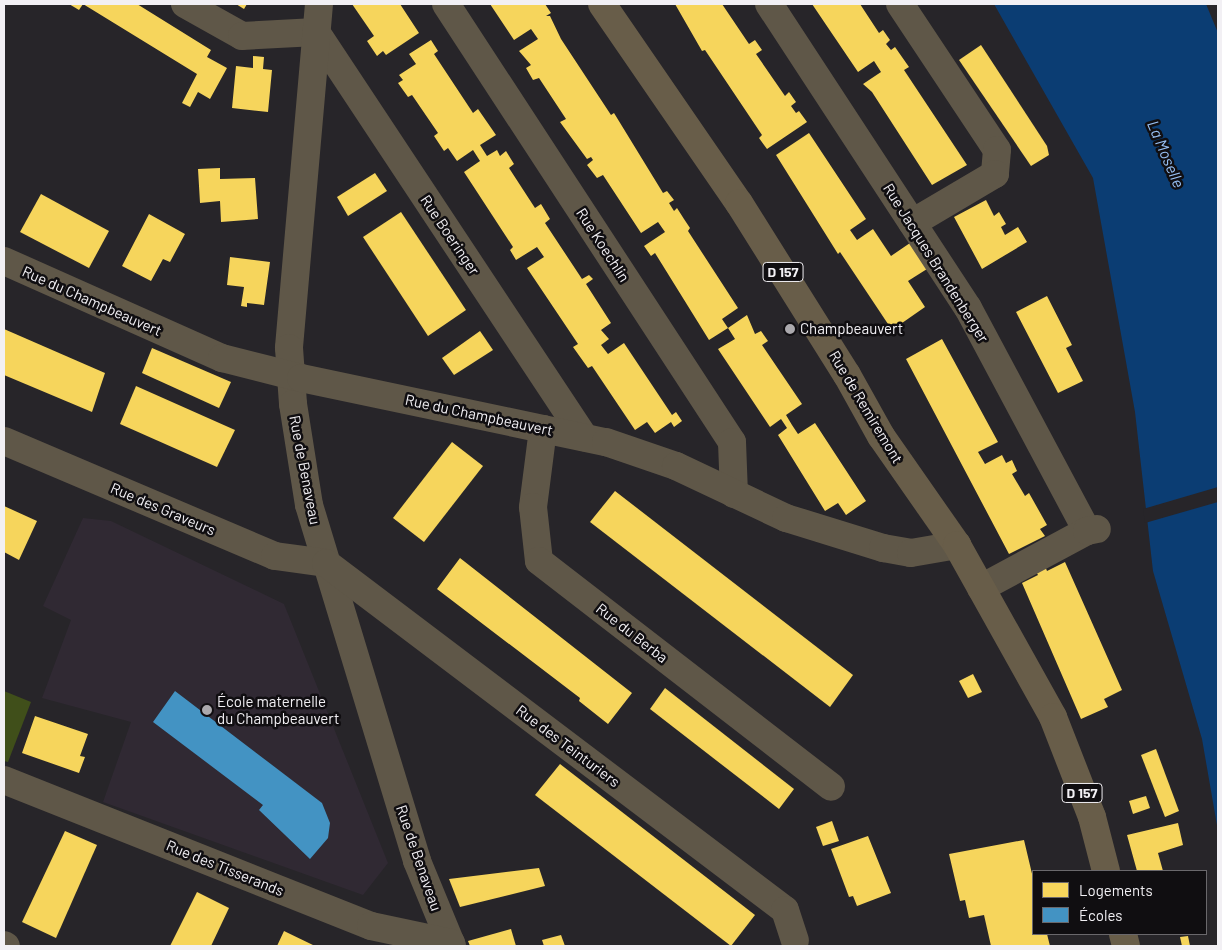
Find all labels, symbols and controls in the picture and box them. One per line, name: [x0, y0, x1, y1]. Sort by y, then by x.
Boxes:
water label: La Moselle: [1143, 118, 1189, 190]
street label: Rue Jacques Brandenberger: [880, 180, 992, 346]
street label: Rue Boeringer: [417, 192, 483, 278]
street label: Rue Koechlin: [572, 205, 634, 285]
road number: D 157: [762, 260, 804, 284]
street label: Rue du Champbeauvert: [20, 262, 164, 340]
place label: Champbeauvert: [800, 320, 903, 338]
marker: Champbeauvert: [784, 323, 796, 335]
street label: Rue de Remiremont: [825, 347, 907, 467]
street label: Rue du Champbeauvert: [403, 391, 555, 439]
street label: Rue de Benaveau: [286, 414, 324, 526]
street label: Rue des Graveurs: [108, 479, 218, 539]
street label: Rue du Berba: [593, 599, 671, 667]
place label: École maternelle du Champbeauvert: [217, 692, 339, 727]
street label: Rue des Teinturiers: [513, 701, 623, 791]
marker: École maternelle du Champbeauvert: [201, 704, 213, 716]
road number: D 157: [1061, 781, 1103, 804]
street label: Rue de Benaveau: [392, 803, 446, 913]
street label: Rue des Tisserands: [164, 836, 286, 900]
legend: [1032, 870, 1207, 935]
text: Logements: [1079, 881, 1153, 899]
text: Écoles: [1079, 906, 1123, 924]

